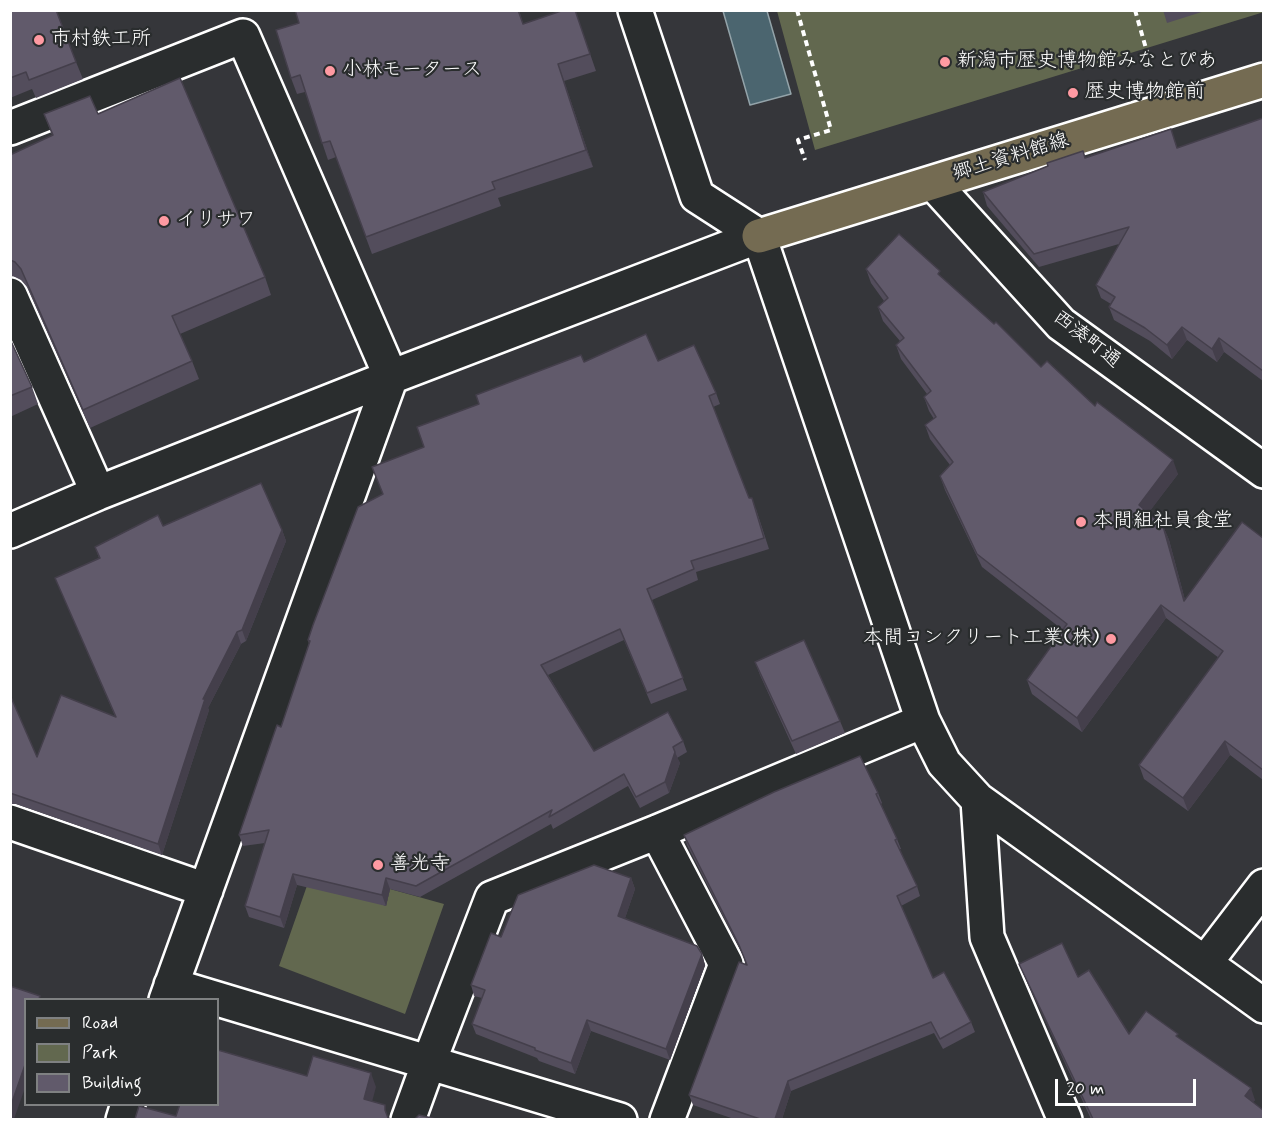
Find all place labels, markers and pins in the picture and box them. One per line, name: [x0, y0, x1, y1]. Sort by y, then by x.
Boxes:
place label: 市村鉄工所: [51, 28, 151, 52]
marker: 市村鉄工所: [32, 33, 46, 47]
place label: 新潟市歴史博物館みなとぴあ: [957, 50, 1217, 74]
marker: 新潟市歴史博物館みなとぴあ: [938, 55, 952, 69]
place label: 小林モータース: [342, 59, 482, 83]
marker: 小林モータース: [323, 64, 337, 78]
place label: 歴史博物館前: [1085, 81, 1205, 105]
marker: 歴史博物館前: [1066, 86, 1080, 100]
place label: イリサワ: [176, 209, 256, 233]
marker: イリサワ: [157, 214, 171, 228]
place label: 本間組社員食堂: [1093, 510, 1233, 534]
marker: 本間組社員食堂: [1074, 515, 1088, 529]
place label: 本間コンクリート工業(株): [863, 627, 1099, 651]
marker: 本間コンクリート工業(株): [1104, 632, 1118, 646]
place label: 善光寺: [390, 853, 450, 877]
marker: 善光寺: [371, 858, 385, 872]

